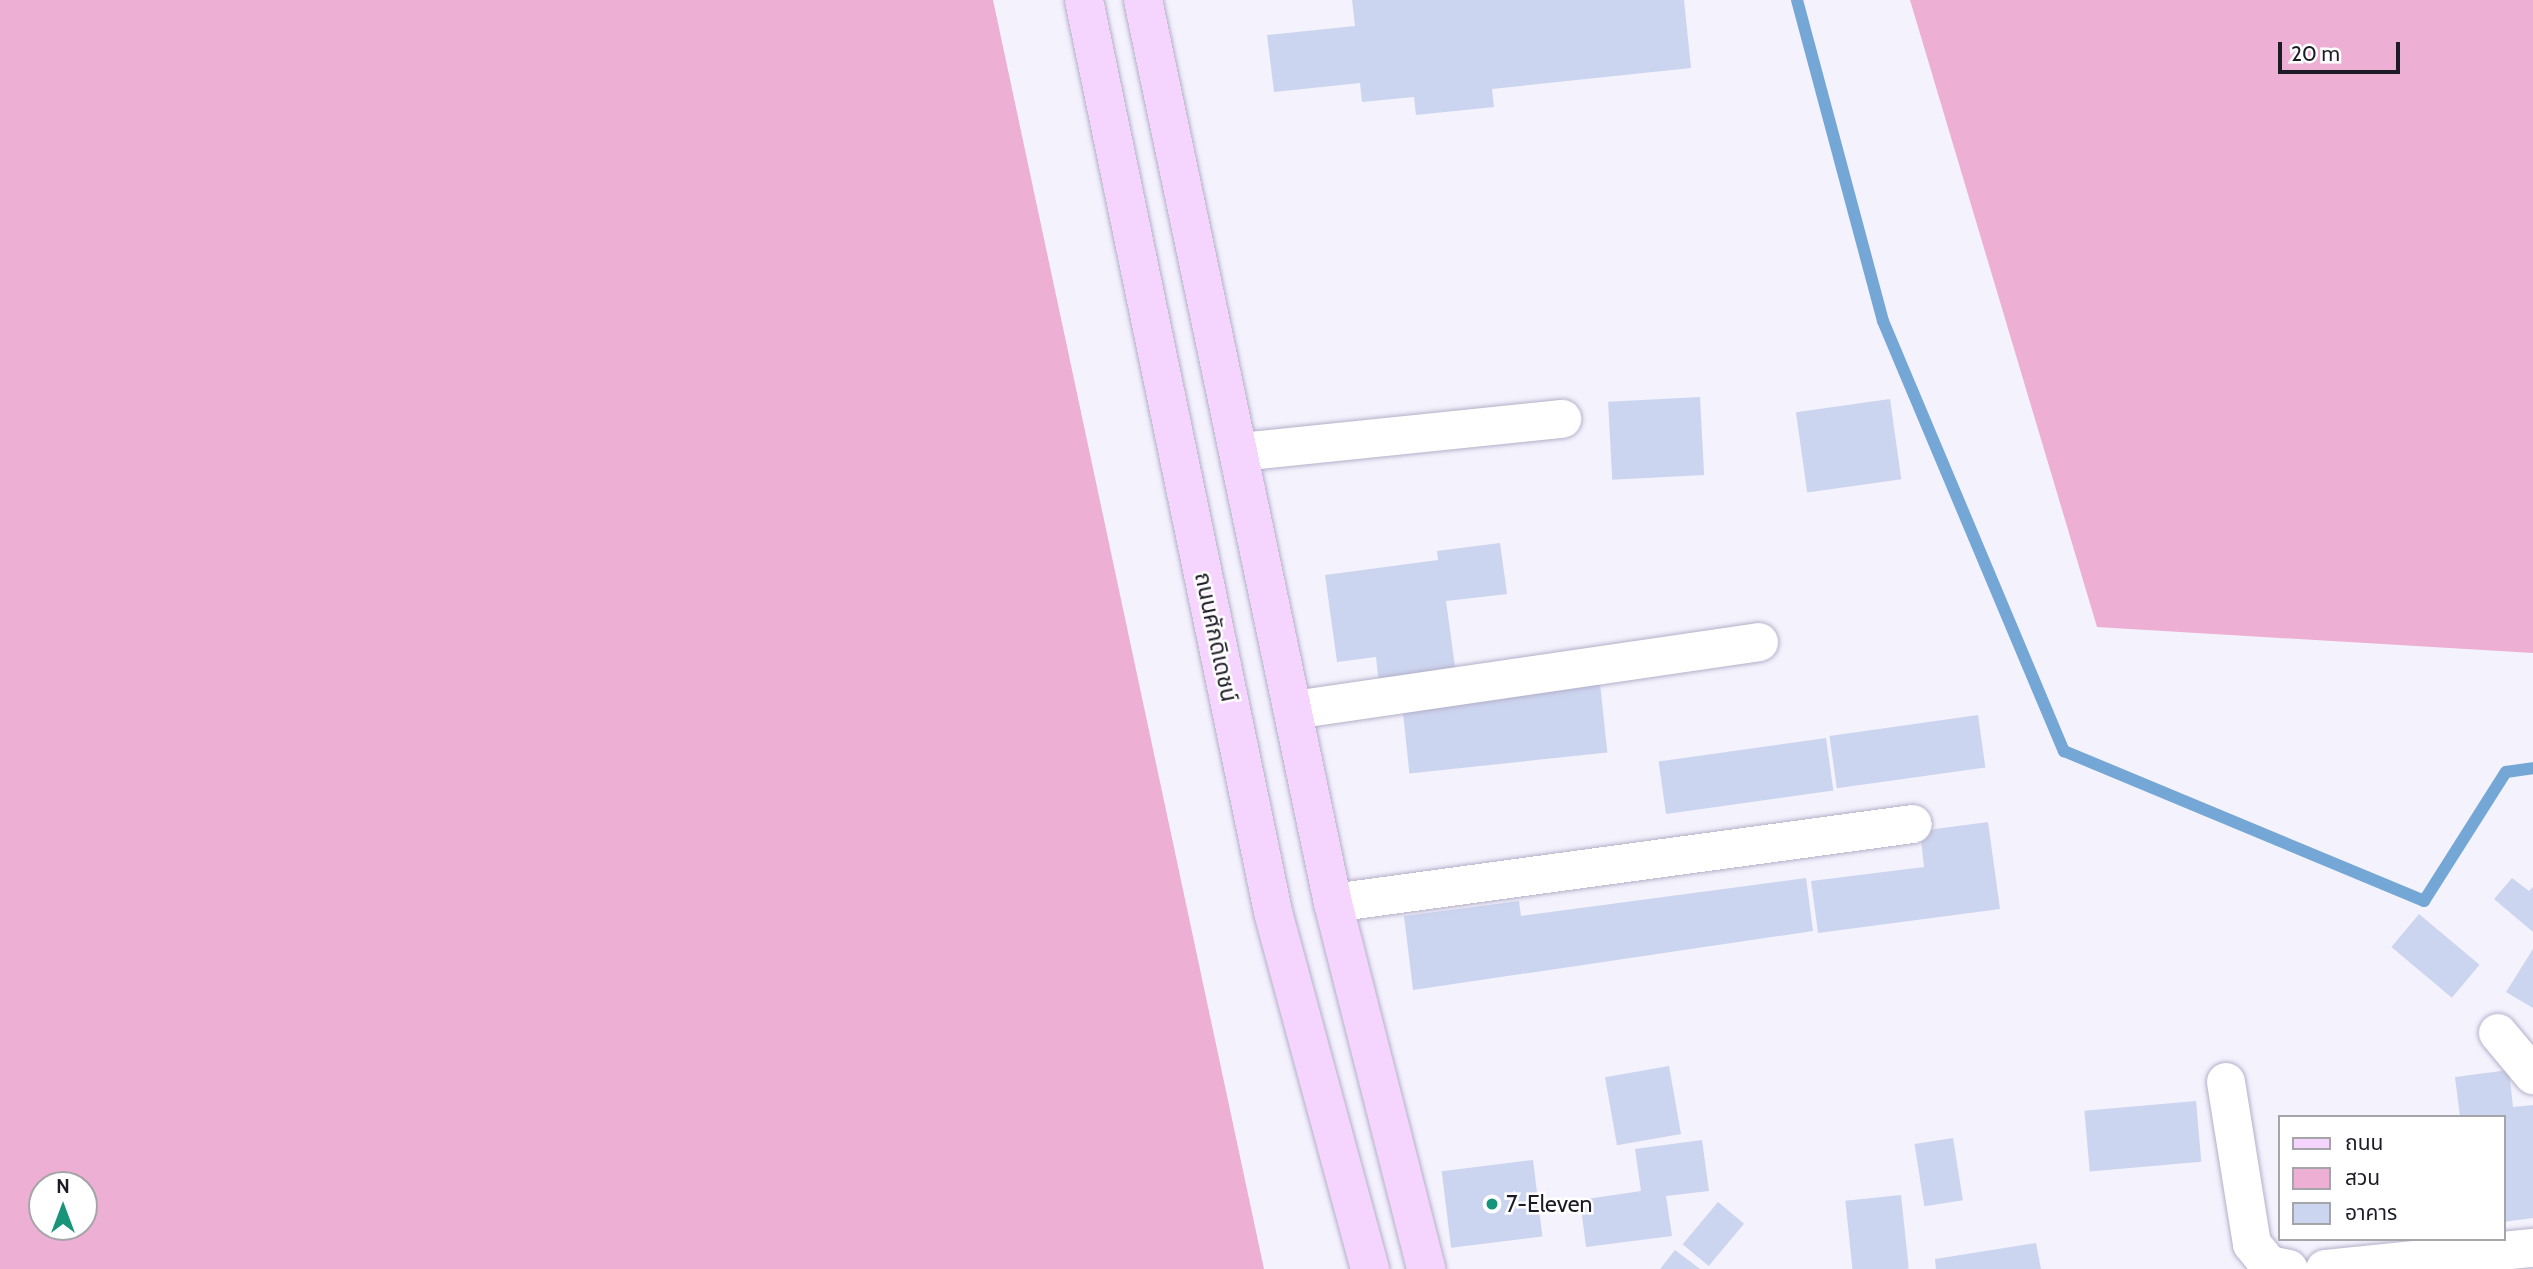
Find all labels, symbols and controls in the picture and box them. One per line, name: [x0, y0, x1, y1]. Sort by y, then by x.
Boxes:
scale bar: [2281, 28, 2404, 72]
text: 20 m: [2291, 41, 2340, 66]
street label: ถนนศักดิเดชน์: [1189, 570, 1243, 704]
legend: [2278, 1115, 2505, 1241]
text: ถนน: [2345, 1130, 2383, 1155]
text: สวน: [2345, 1165, 2380, 1190]
north arrow: [28, 1171, 98, 1241]
text: N: [56, 1175, 70, 1198]
place label: 7-Eleven: [1506, 1190, 1592, 1218]
marker: 7-Eleven: [1484, 1196, 1500, 1212]
text: อาคาร: [2345, 1200, 2397, 1225]

